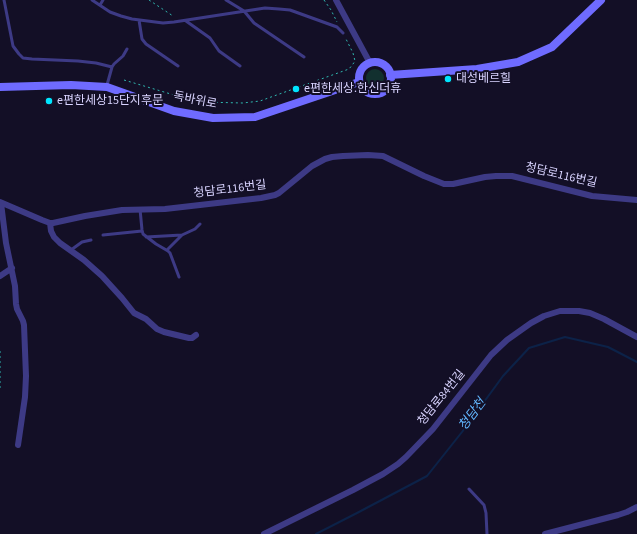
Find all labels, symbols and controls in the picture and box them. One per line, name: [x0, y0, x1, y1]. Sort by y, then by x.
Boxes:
place label: 대성베르힐: [456, 72, 511, 86]
marker: 대성베르힐: [443, 74, 453, 84]
place label: e편한세상.한신더휴: [304, 82, 401, 96]
marker: e편한세상.한신더휴: [291, 84, 301, 94]
street label: 독바위로: [172, 90, 218, 112]
place label: e편한세상15단지후문: [57, 94, 163, 108]
marker: e편한세상15단지후문: [44, 96, 54, 106]
street label: 청담로116번길: [524, 161, 598, 191]
street label: 청담로116번길: [193, 178, 267, 202]
street label: 청담로84번길: [415, 367, 469, 429]
water label: 청담천: [456, 396, 490, 434]

